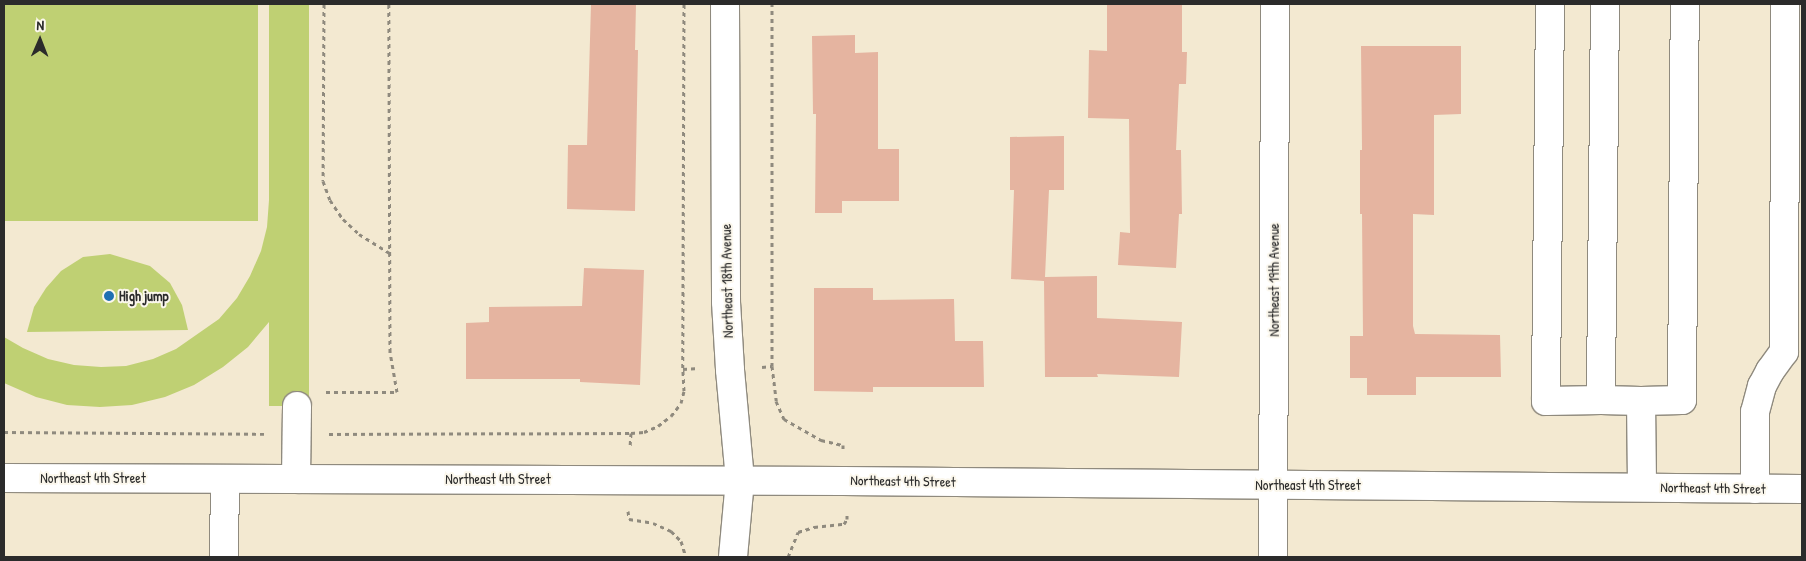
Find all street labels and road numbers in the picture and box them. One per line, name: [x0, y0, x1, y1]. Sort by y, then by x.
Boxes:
street label: Northeast 19th Avenue: [1266, 223, 1282, 337]
street label: Northeast 18th Avenue: [718, 224, 736, 338]
street label: Northeast 4th Street: [40, 470, 146, 486]
street label: Northeast 4th Street: [445, 471, 551, 487]
street label: Northeast 4th Street: [850, 472, 956, 490]
street label: Northeast 4th Street: [1255, 477, 1361, 493]
street label: Northeast 4th Street: [1660, 479, 1766, 497]

